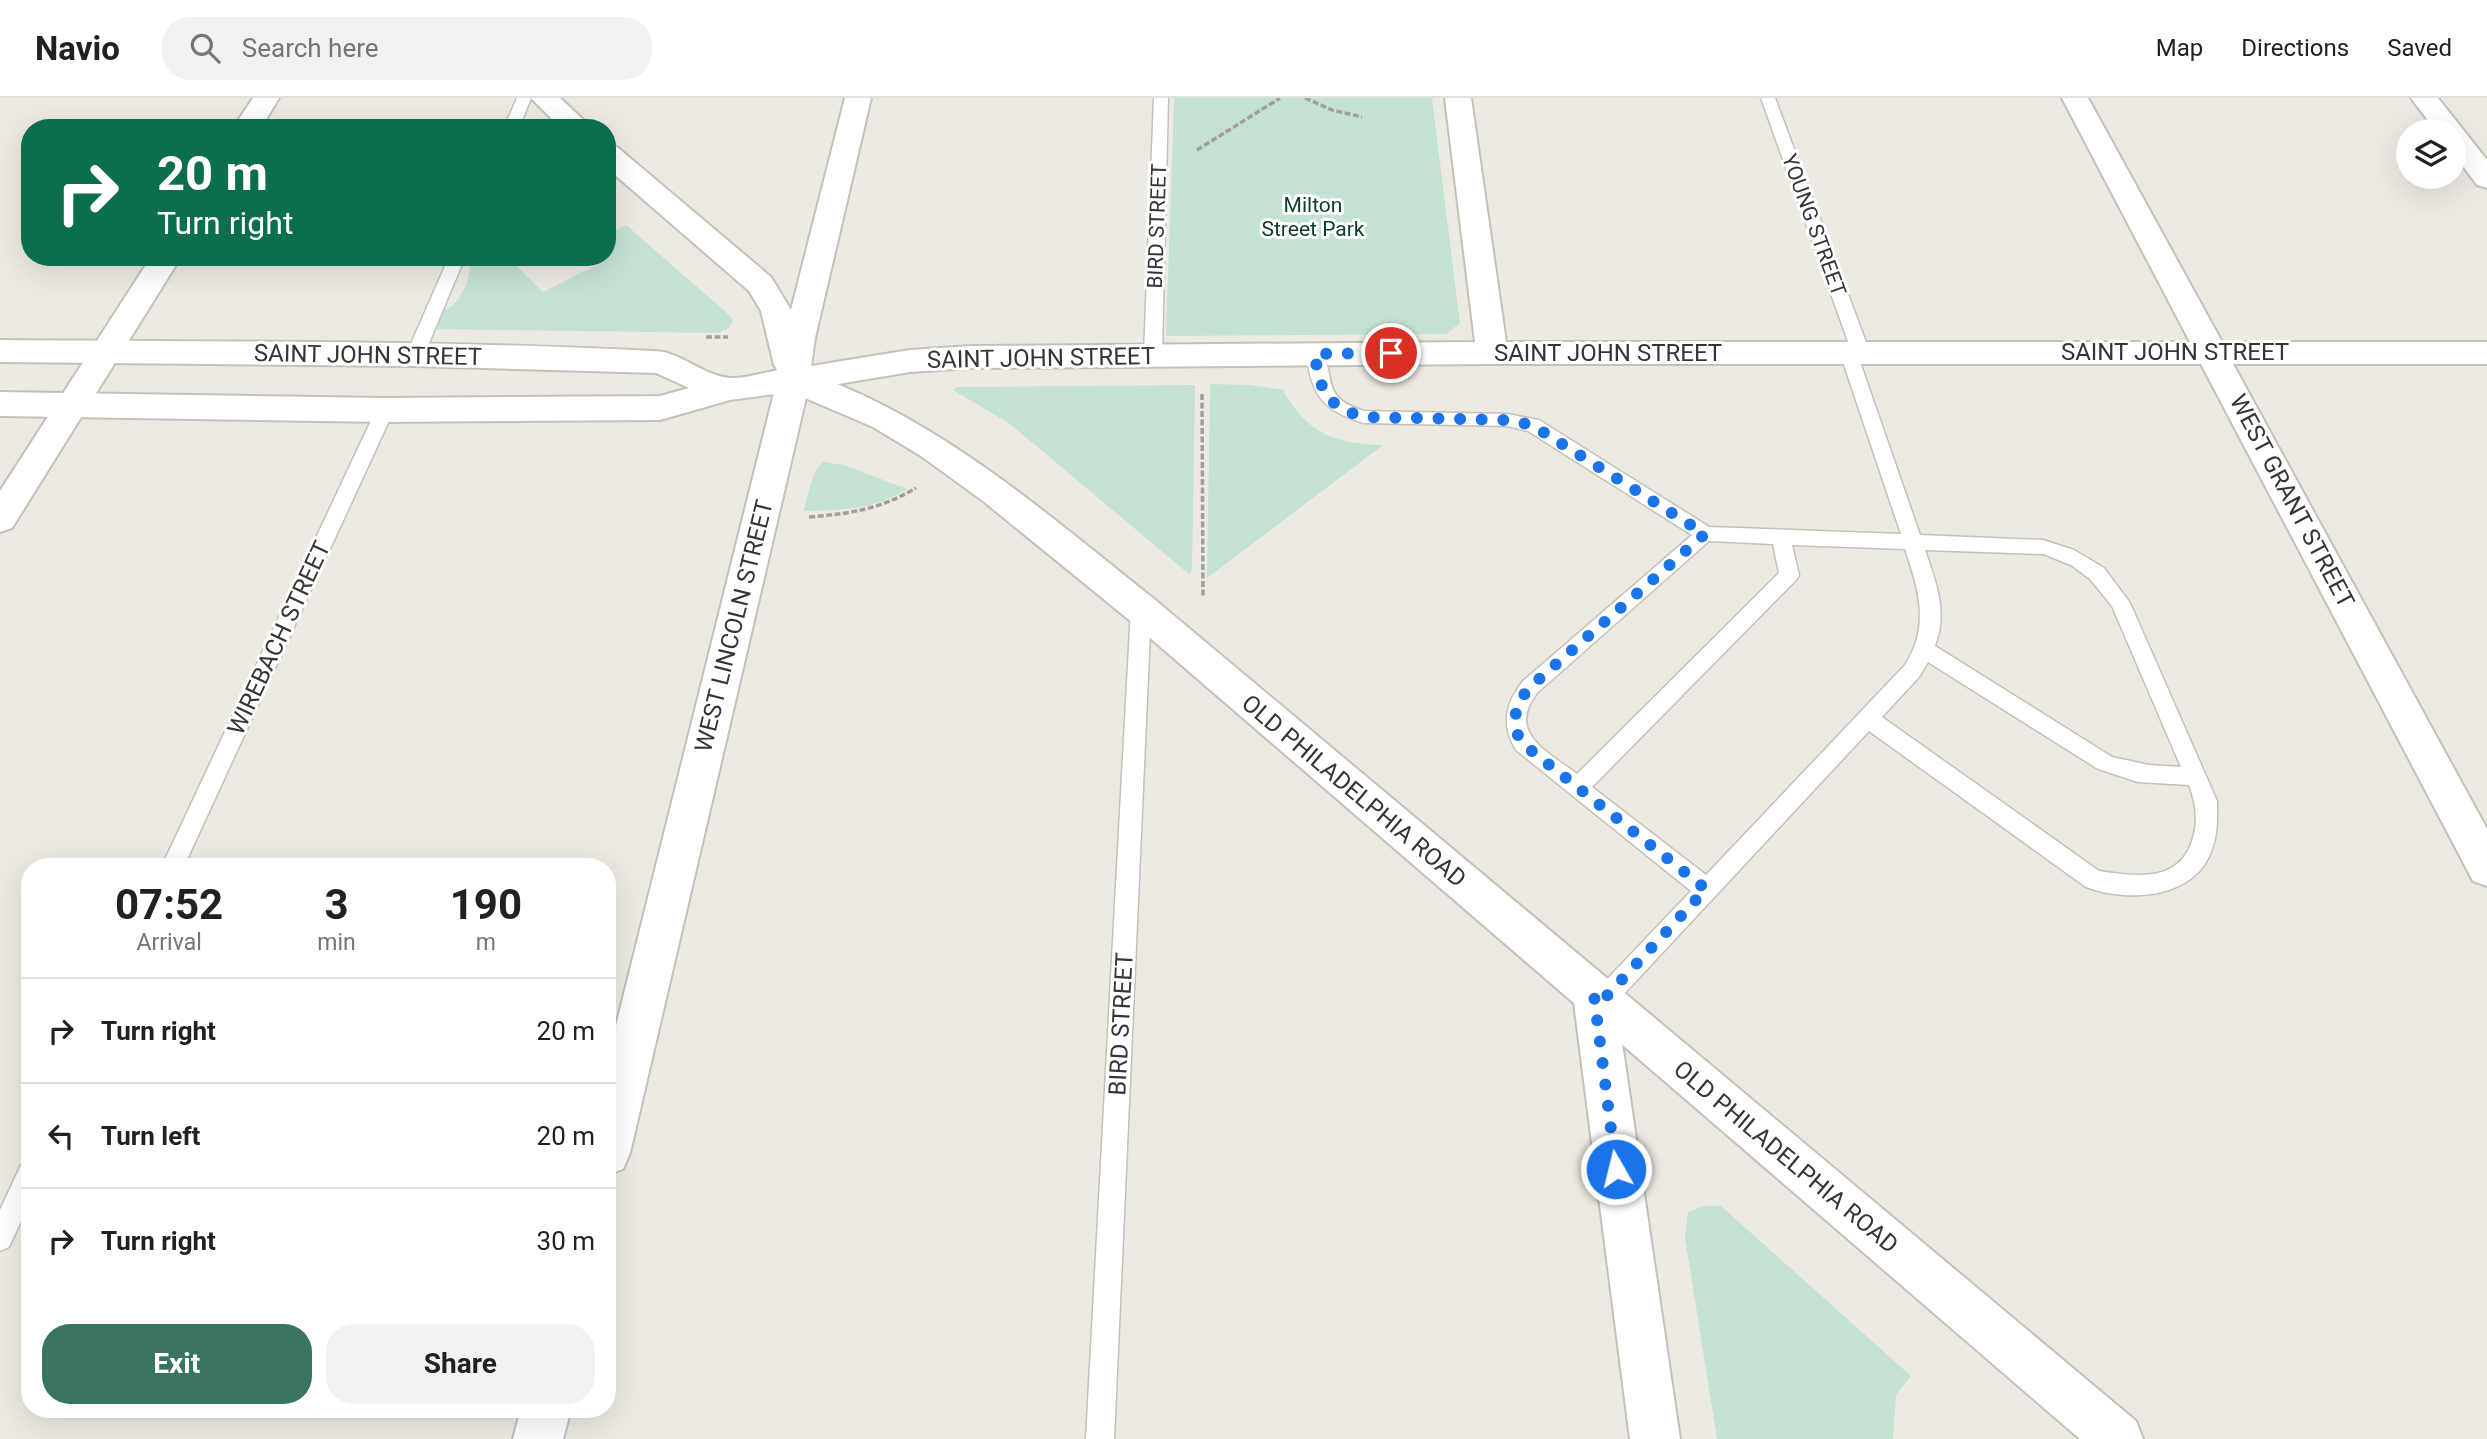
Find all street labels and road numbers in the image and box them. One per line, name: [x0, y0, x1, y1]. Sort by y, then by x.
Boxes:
street label: YOUNG STREET: [1777, 151, 1851, 300]
street label: BIRD STREET: [1143, 163, 1171, 289]
street label: SAINT JOHN STREET: [2061, 338, 2289, 366]
street label: SAINT JOHN STREET: [254, 339, 482, 371]
street label: SAINT JOHN STREET: [1494, 339, 1722, 367]
street label: SAINT JOHN STREET: [927, 342, 1155, 374]
street label: WEST GRANT STREET: [2224, 390, 2360, 612]
street label: WEST LINCOLN STREET: [689, 497, 779, 755]
street label: WIREBACH STREET: [222, 537, 336, 739]
street label: OLD PHILADELPHIA ROAD: [1236, 689, 1472, 893]
street label: BIRD STREET: [1103, 952, 1139, 1096]
street label: OLD PHILADELPHIA ROAD: [1668, 1055, 1904, 1259]

